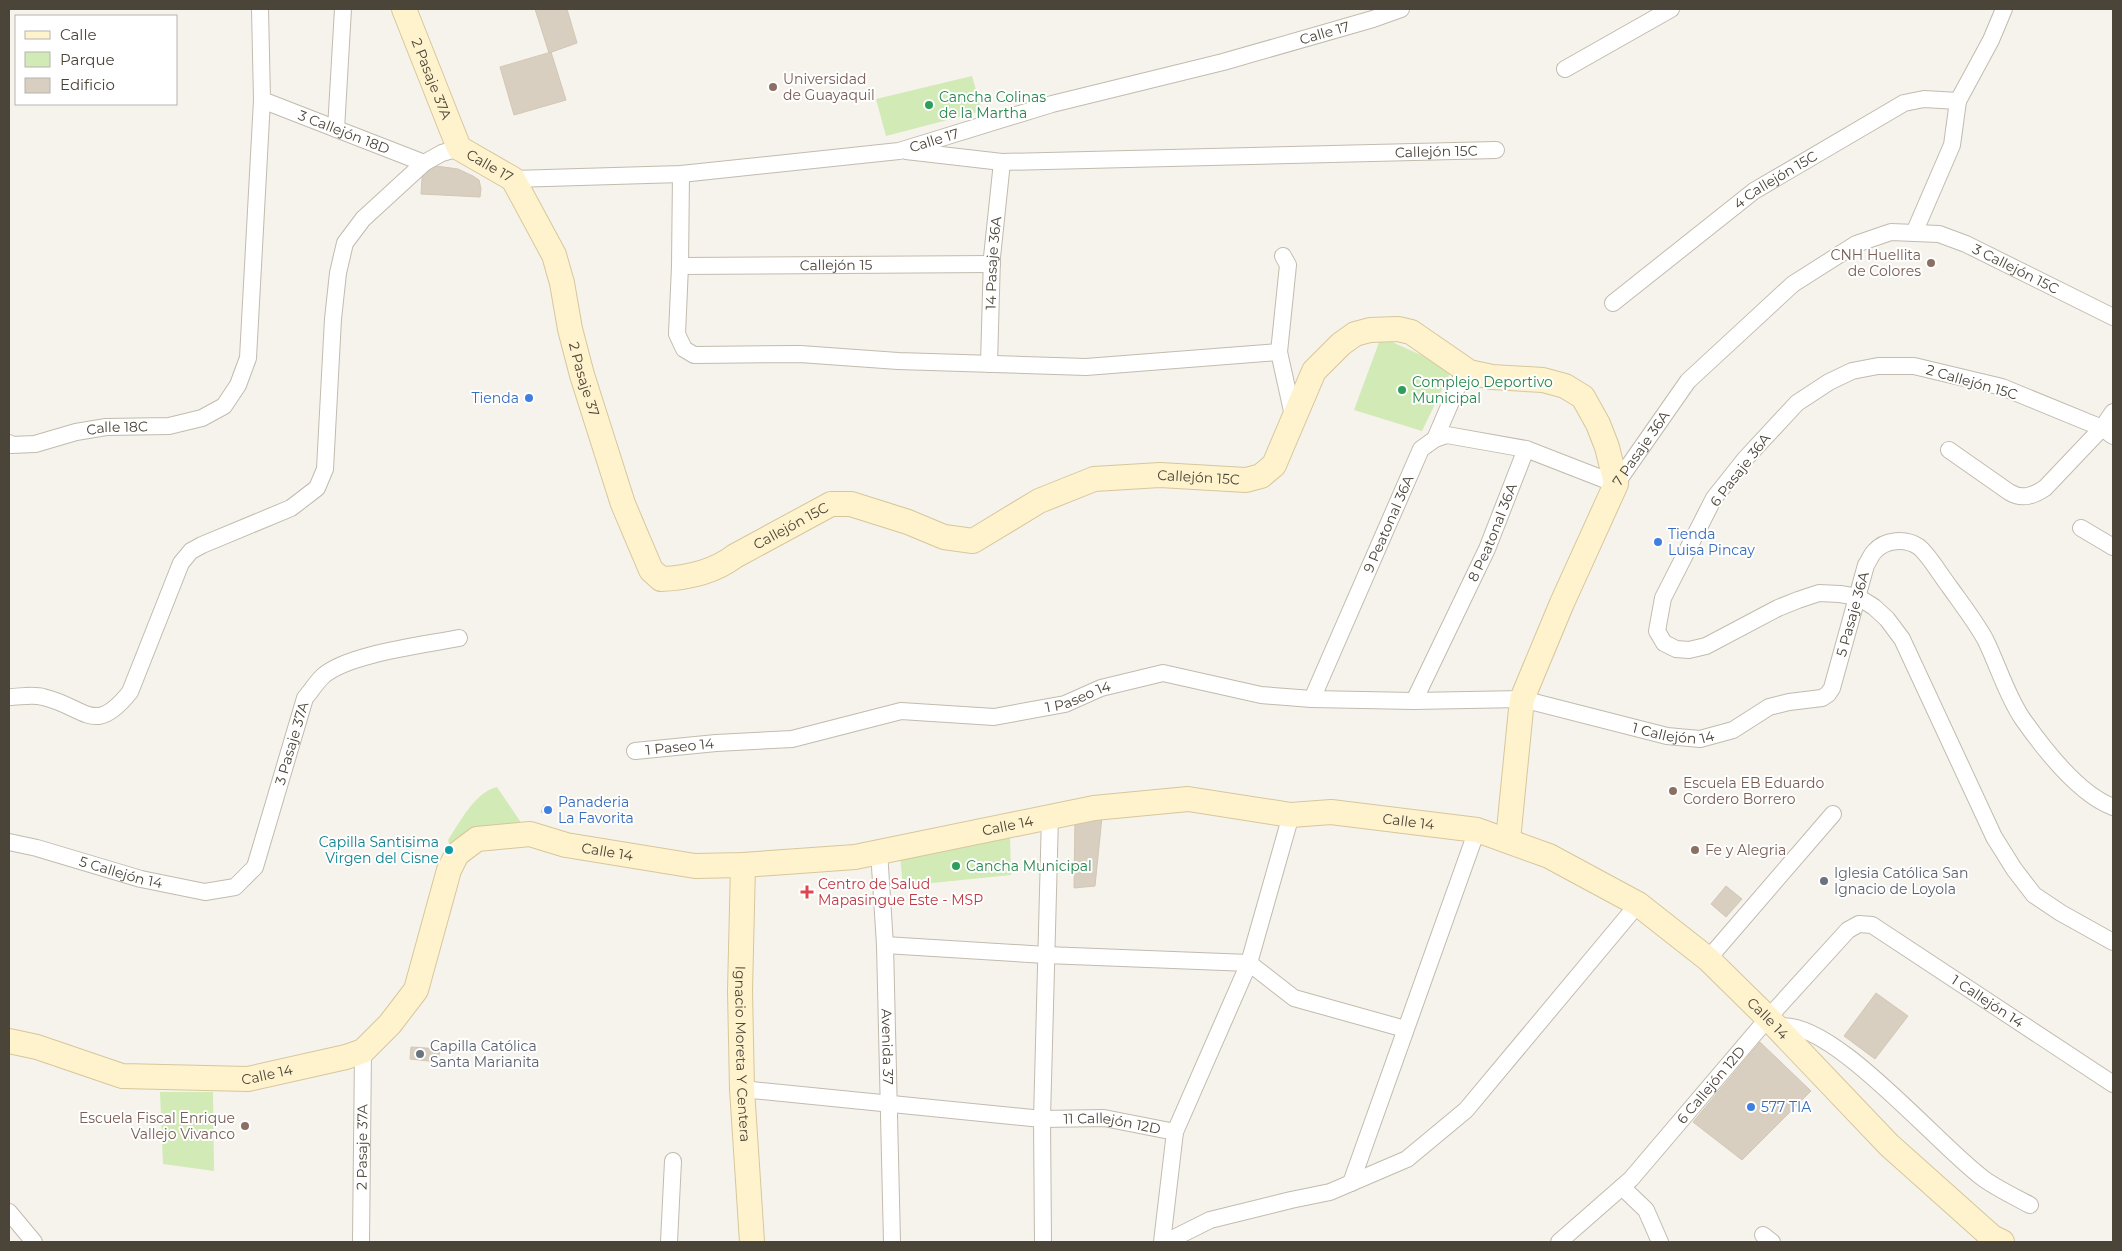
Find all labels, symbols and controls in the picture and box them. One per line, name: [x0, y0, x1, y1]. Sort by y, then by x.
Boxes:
legend: [15, 15, 178, 105]
street label: Calle 17: [1297, 17, 1352, 49]
text: Calle: [60, 25, 97, 44]
street label: 2 Pasaje 37A: [407, 35, 456, 123]
text: Parque: [60, 50, 115, 69]
place label: Universidad de Guayaquil: [783, 70, 875, 104]
text: Edificio: [60, 75, 115, 94]
marker: Universidad de Guayaquil: [767, 81, 779, 93]
place label: Cancha Colinas de la Martha: [939, 88, 1046, 122]
marker: Cancha Colinas de la Martha: [923, 99, 935, 111]
street label: 3 Callejón 18D: [296, 106, 392, 158]
street label: Calle 17: [907, 124, 961, 156]
street label: Callejón 15C: [1395, 141, 1478, 161]
street label: Calle 17: [463, 145, 516, 186]
street label: 4 Callejón 15C: [1730, 147, 1821, 213]
street label: 14 Pasaje 36A: [982, 214, 1005, 310]
street label: 3 Callejón 15C: [1969, 240, 2062, 298]
place label: CNH Huellita de Colores: [1831, 246, 1921, 280]
street label: Callejón 15: [800, 256, 873, 274]
marker: CNH Huellita de Colores: [1925, 257, 1937, 269]
street label: 2 Pasaje 37: [565, 340, 604, 419]
street label: 2 Callejón 15C: [1924, 360, 2020, 404]
place label: Complejo Deportivo Municipal: [1412, 373, 1553, 407]
marker: Complejo Deportivo Municipal: [1396, 384, 1408, 396]
place label: Tienda: [472, 389, 519, 407]
marker: Tienda: [523, 392, 535, 404]
street label: 7 Pasaje 36A: [1608, 406, 1674, 489]
street label: Calle 18C: [85, 417, 148, 439]
street label: 6 Pasaje 36A: [1706, 429, 1775, 510]
street label: Callejón 15C: [1157, 466, 1240, 489]
street label: 9 Peatonal 36A: [1359, 472, 1418, 575]
street label: 8 Peatonal 36A: [1464, 480, 1521, 585]
street label: Callejón 15C: [750, 498, 831, 553]
place label: Tienda Luisa Pincay: [1668, 525, 1755, 559]
marker: Tienda Luisa Pincay: [1652, 536, 1664, 548]
street label: 5 Pasaje 36A: [1832, 569, 1873, 659]
street label: 1 Paseo 14: [1044, 677, 1113, 716]
street label: 3 Pasaje 37A: [271, 699, 313, 787]
street label: 1 Callejón 14: [1631, 719, 1717, 748]
street label: 1 Paseo 14: [645, 734, 716, 759]
place label: Escuela EB Eduardo Cordero Borrero: [1683, 774, 1824, 808]
marker: Escuela EB Eduardo Cordero Borrero: [1667, 785, 1679, 797]
place label: Panaderia La Favorita: [558, 793, 634, 827]
marker: Panaderia La Favorita: [542, 804, 554, 816]
street label: Calle 14: [1382, 809, 1436, 834]
street label: Calle 14: [980, 812, 1036, 840]
place label: Capilla Santisima Virgen del Cisne: [319, 833, 439, 867]
street label: Calle 14: [580, 839, 635, 865]
place label: Fe y Alegria: [1705, 841, 1786, 859]
marker: Capilla Santisima Virgen del Cisne: [443, 844, 455, 856]
marker: Fe y Alegria: [1689, 844, 1701, 856]
street label: 5 Callejón 14: [77, 852, 165, 892]
place label: Cancha Municipal: [966, 857, 1092, 875]
marker: Cancha Municipal: [950, 860, 962, 872]
place label: Iglesia Católica San Ignacio de Loyola: [1834, 864, 1969, 898]
place label: Centro de Salud Mapasingue Este - MSP: [818, 875, 983, 909]
marker: Iglesia Católica San Ignacio de Loyola: [1818, 875, 1830, 887]
marker: Centro de Salud Mapasingue Este - MSP: [800, 885, 814, 899]
street label: Ignacio Moreta Y Centera: [731, 966, 754, 1143]
street label: 1 Callejón 14: [1948, 971, 2028, 1032]
street label: Calle 14: [1743, 993, 1793, 1044]
street label: Avenida 37: [878, 1008, 897, 1085]
place label: Capilla Católica Santa Marianita: [430, 1037, 540, 1071]
street label: 6 Callejón 12D: [1673, 1042, 1749, 1128]
marker: Capilla Católica Santa Marianita: [414, 1048, 426, 1060]
street label: Calle 14: [241, 1060, 295, 1088]
place label: 577 TIA: [1761, 1098, 1812, 1116]
marker: 577 TIA: [1745, 1101, 1757, 1113]
street label: 2 Pasaje 37A: [353, 1103, 371, 1190]
place label: Escuela Fiscal Enrique Vallejo Vivanco: [79, 1109, 235, 1143]
street label: 11 Callejón 12D: [1063, 1109, 1162, 1138]
marker: Escuela Fiscal Enrique Vallejo Vivanco: [239, 1120, 251, 1132]

